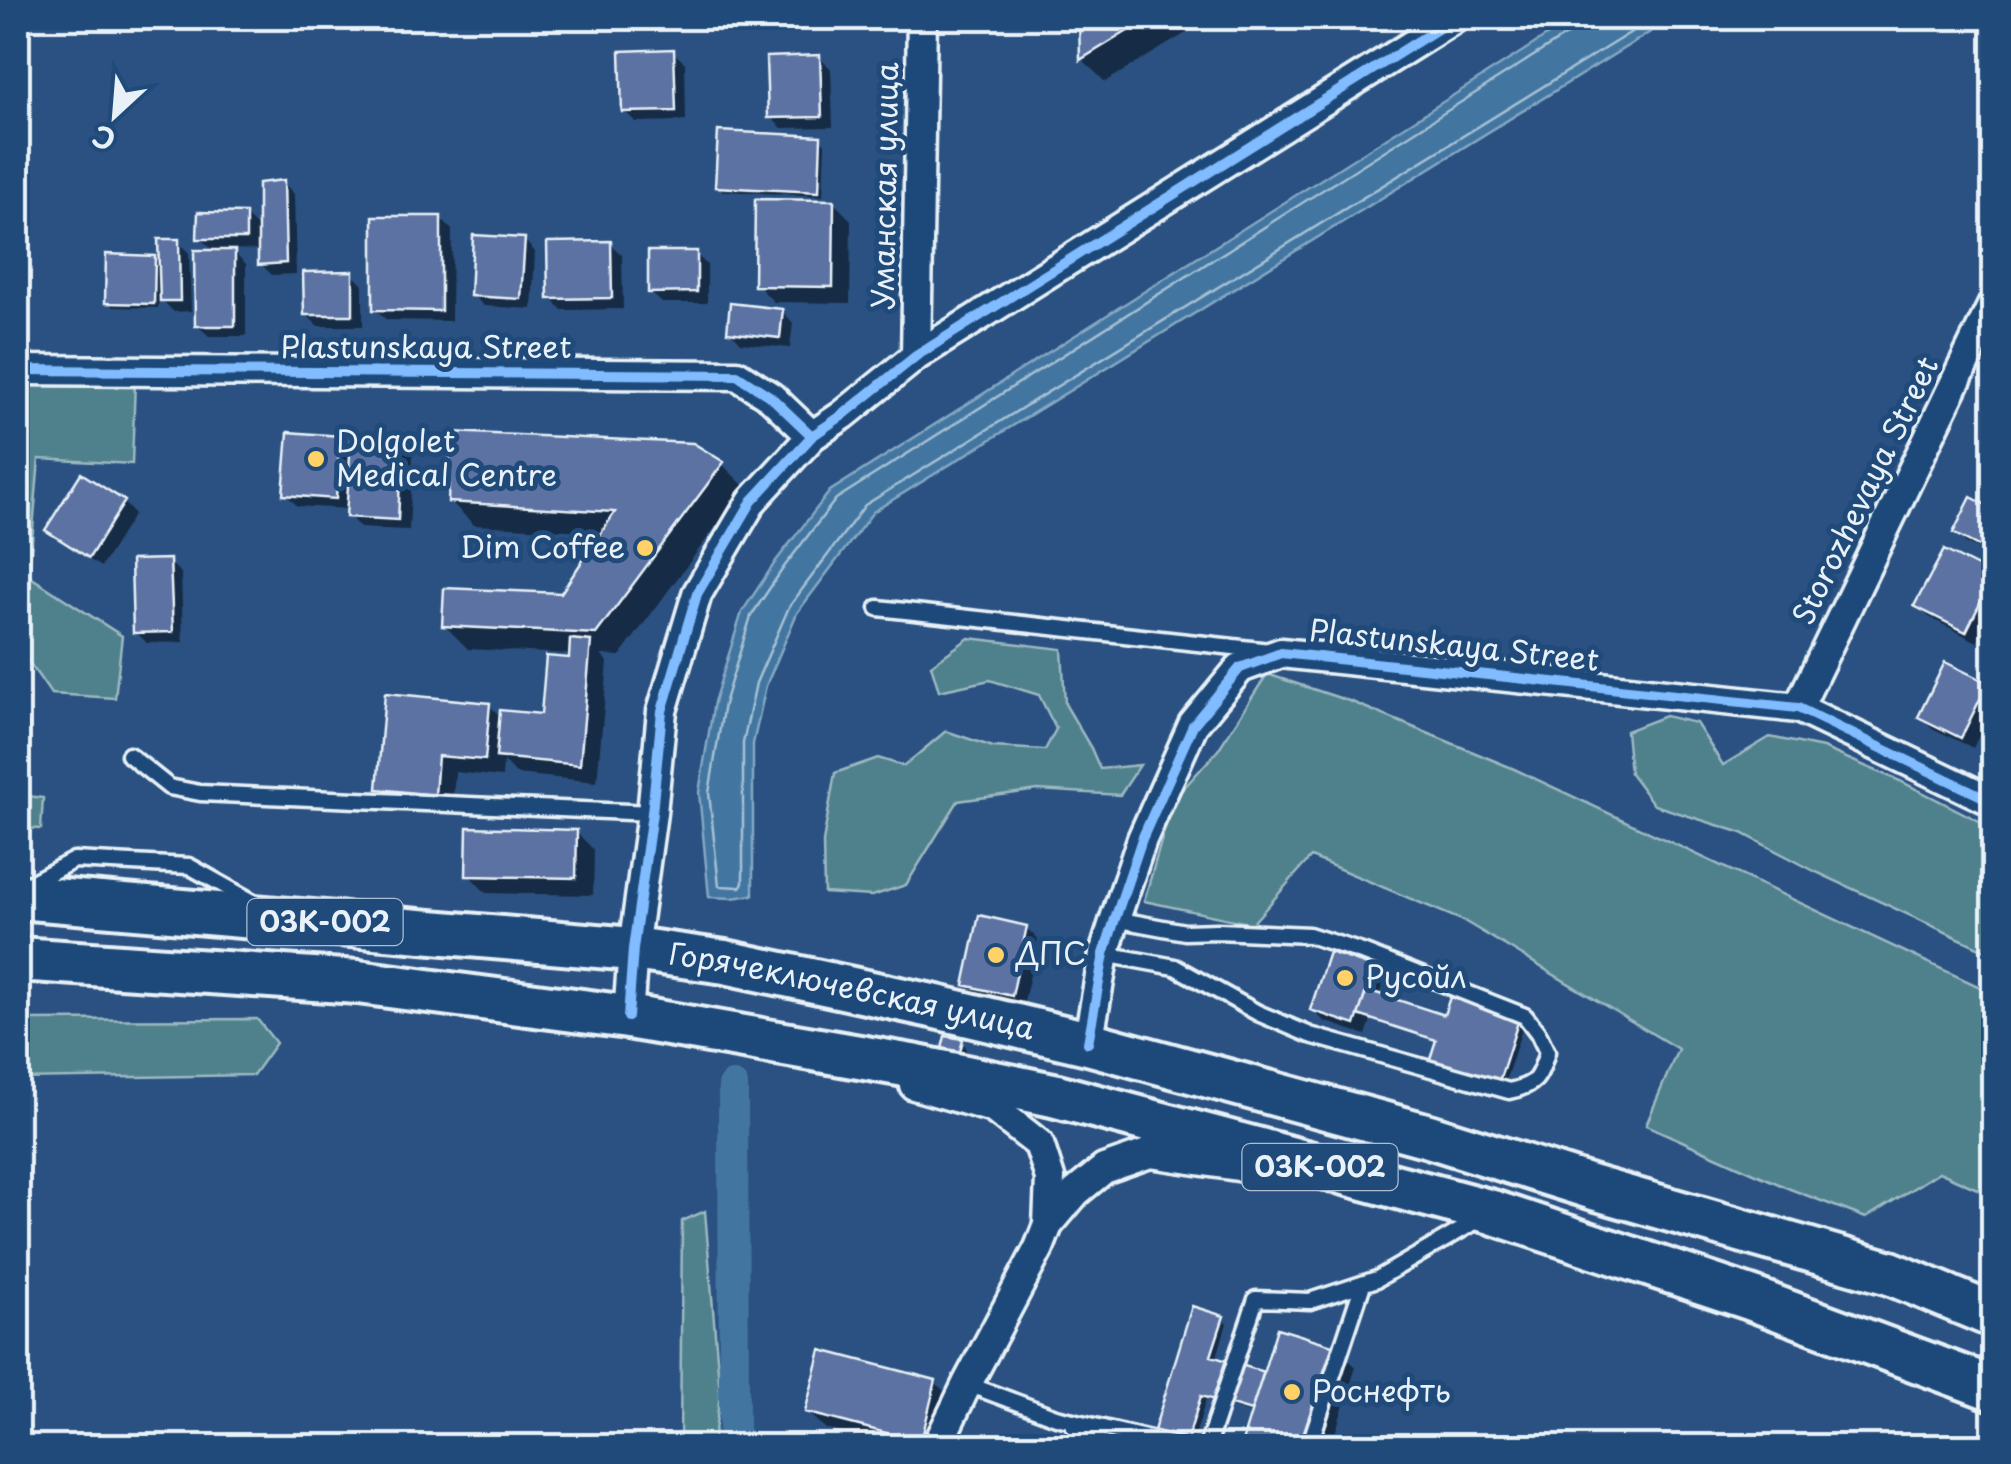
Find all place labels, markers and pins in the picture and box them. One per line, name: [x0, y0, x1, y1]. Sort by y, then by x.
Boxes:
place label: Dolgolet Medical Centre: [336, 417, 557, 496]
marker: Dolgolet Medical Centre: [305, 448, 327, 470]
place label: Dim Coffee: [460, 523, 625, 568]
marker: Dim Coffee: [634, 537, 656, 559]
place label: ДПС: [1015, 930, 1086, 975]
marker: ДПС: [985, 944, 1007, 966]
place label: Русойл: [1365, 953, 1467, 998]
marker: Русойл: [1334, 967, 1356, 989]
place label: Роснефть: [1312, 1367, 1451, 1412]
marker: Роснефть: [1281, 1381, 1303, 1403]

